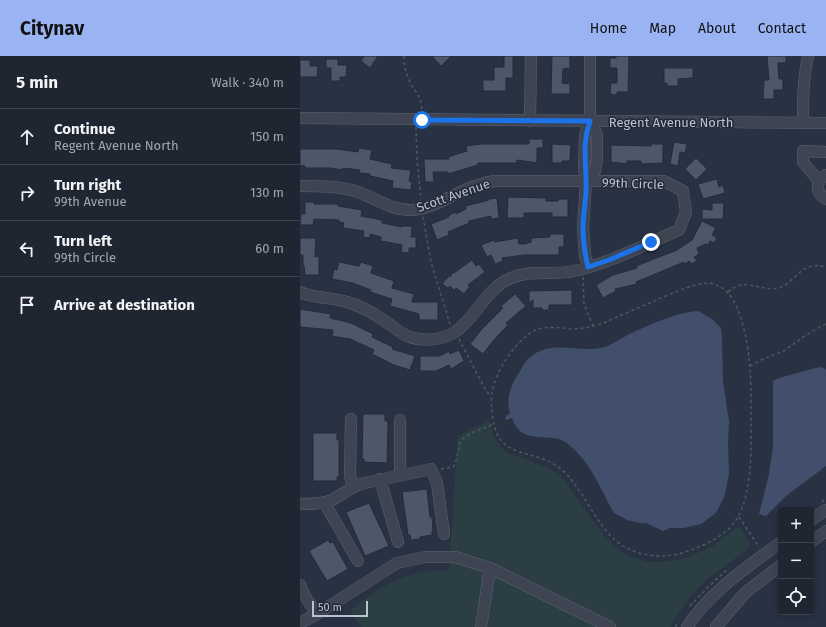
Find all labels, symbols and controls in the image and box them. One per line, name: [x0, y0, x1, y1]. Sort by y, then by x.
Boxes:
text: Citynav: [20, 17, 84, 40]
text: Home: [590, 20, 627, 37]
text: Map: [649, 20, 676, 37]
text: About: [698, 20, 736, 37]
text: Contact: [758, 20, 806, 37]
text: 5 min: [16, 72, 58, 93]
text: Walk · 340 m: [211, 75, 284, 90]
route start: [413, 111, 431, 129]
street label: Regent Avenue North: [609, 115, 733, 130]
text: Continue: [54, 120, 115, 138]
icon: ahead: [16, 126, 38, 148]
text: 150 m: [250, 129, 284, 144]
text: Regent Avenue North: [54, 138, 179, 153]
street label: 99th Circle: [602, 175, 664, 192]
text: Turn right: [54, 176, 121, 194]
street label: Scott Avenue: [415, 176, 492, 215]
icon: right: [16, 182, 38, 204]
text: 130 m: [250, 185, 284, 200]
text: 99th Avenue: [54, 194, 127, 209]
text: Turn left: [54, 232, 112, 250]
route end: [642, 233, 660, 251]
icon: left: [16, 238, 38, 260]
text: 60 m: [255, 241, 284, 256]
text: 99th Circle: [54, 250, 116, 265]
icon: arrive: [16, 294, 38, 316]
text: Arrive at destination: [54, 296, 195, 314]
map controls: [778, 507, 814, 615]
button: +: [778, 507, 814, 543]
button: −: [778, 543, 814, 579]
button: locate: [778, 579, 814, 615]
scale bar: [312, 599, 368, 618]
text: 50 m: [318, 601, 342, 614]

